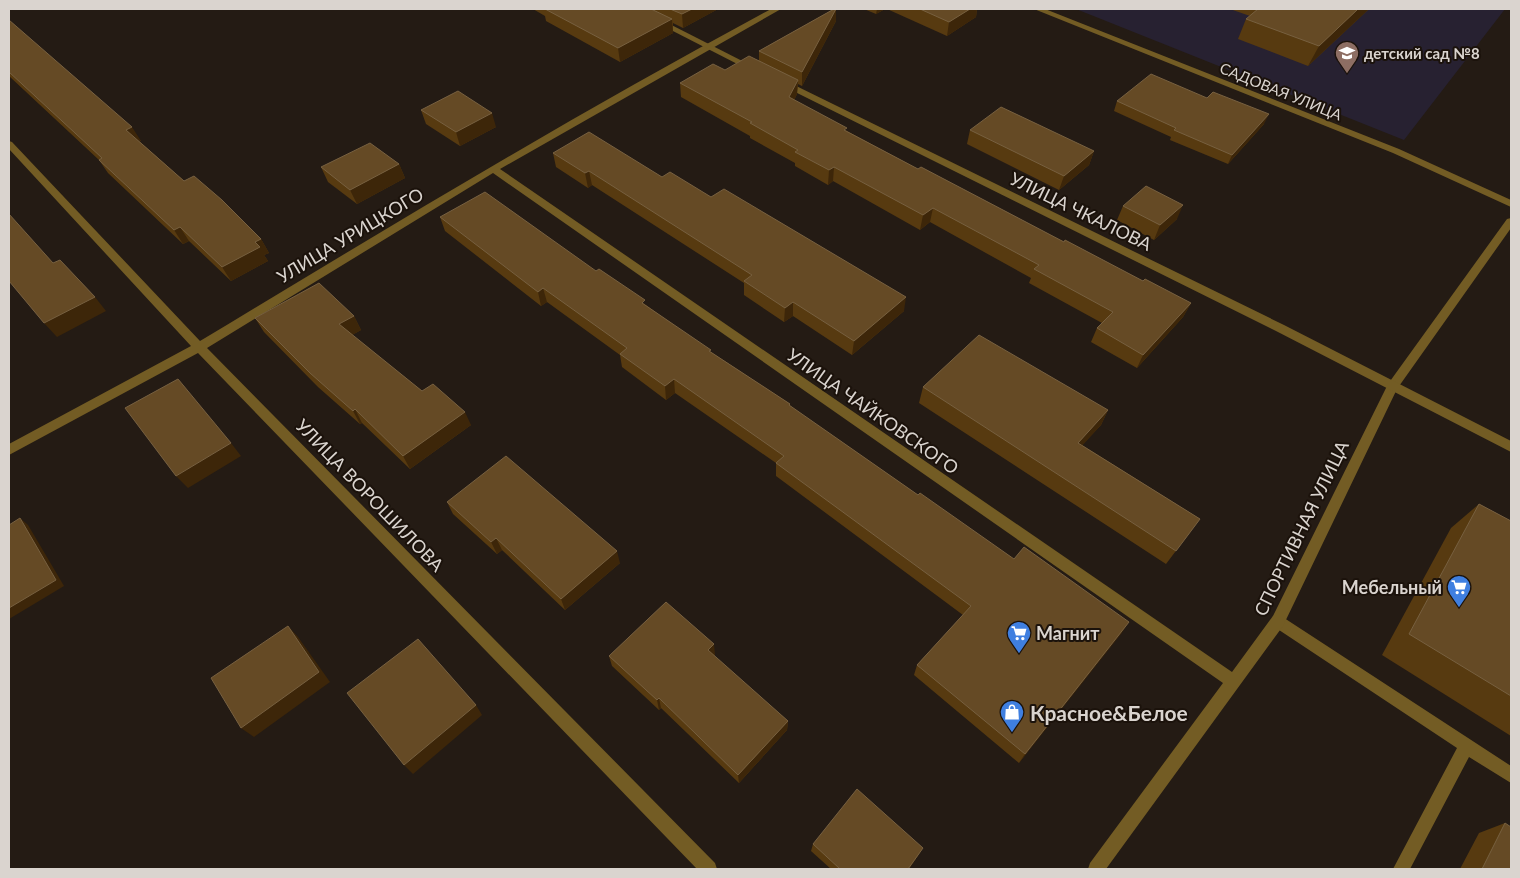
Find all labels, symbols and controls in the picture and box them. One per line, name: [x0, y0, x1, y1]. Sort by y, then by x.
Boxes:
school or university icon: детский сад №8: [1334, 40, 1360, 74]
place label: детский сад №8: [1364, 44, 1480, 62]
street label: САДОВАЯ УЛИЦА: [1217, 58, 1345, 124]
street label: УЛИЦА ЧКАЛОВА: [1006, 167, 1156, 255]
street label: УЛИЦА УРИЦКОГО: [273, 183, 427, 287]
street label: УЛИЦА ЧАЙКОВСКОГО: [783, 343, 963, 479]
street label: УЛИЦА ВОРОШИЛОВА: [291, 414, 449, 576]
street label: СПОРТИВНАЯ УЛИЦА: [1249, 436, 1353, 619]
supermarket icon: Мебельный: [1446, 574, 1472, 608]
place label: Мебельный: [1342, 576, 1442, 598]
supermarket icon: Магнит: [1006, 620, 1032, 654]
place label: Магнит: [1036, 622, 1100, 644]
shop icon: Красное&Белое: [999, 699, 1025, 733]
place label: Красное&Белое: [1030, 700, 1188, 725]

